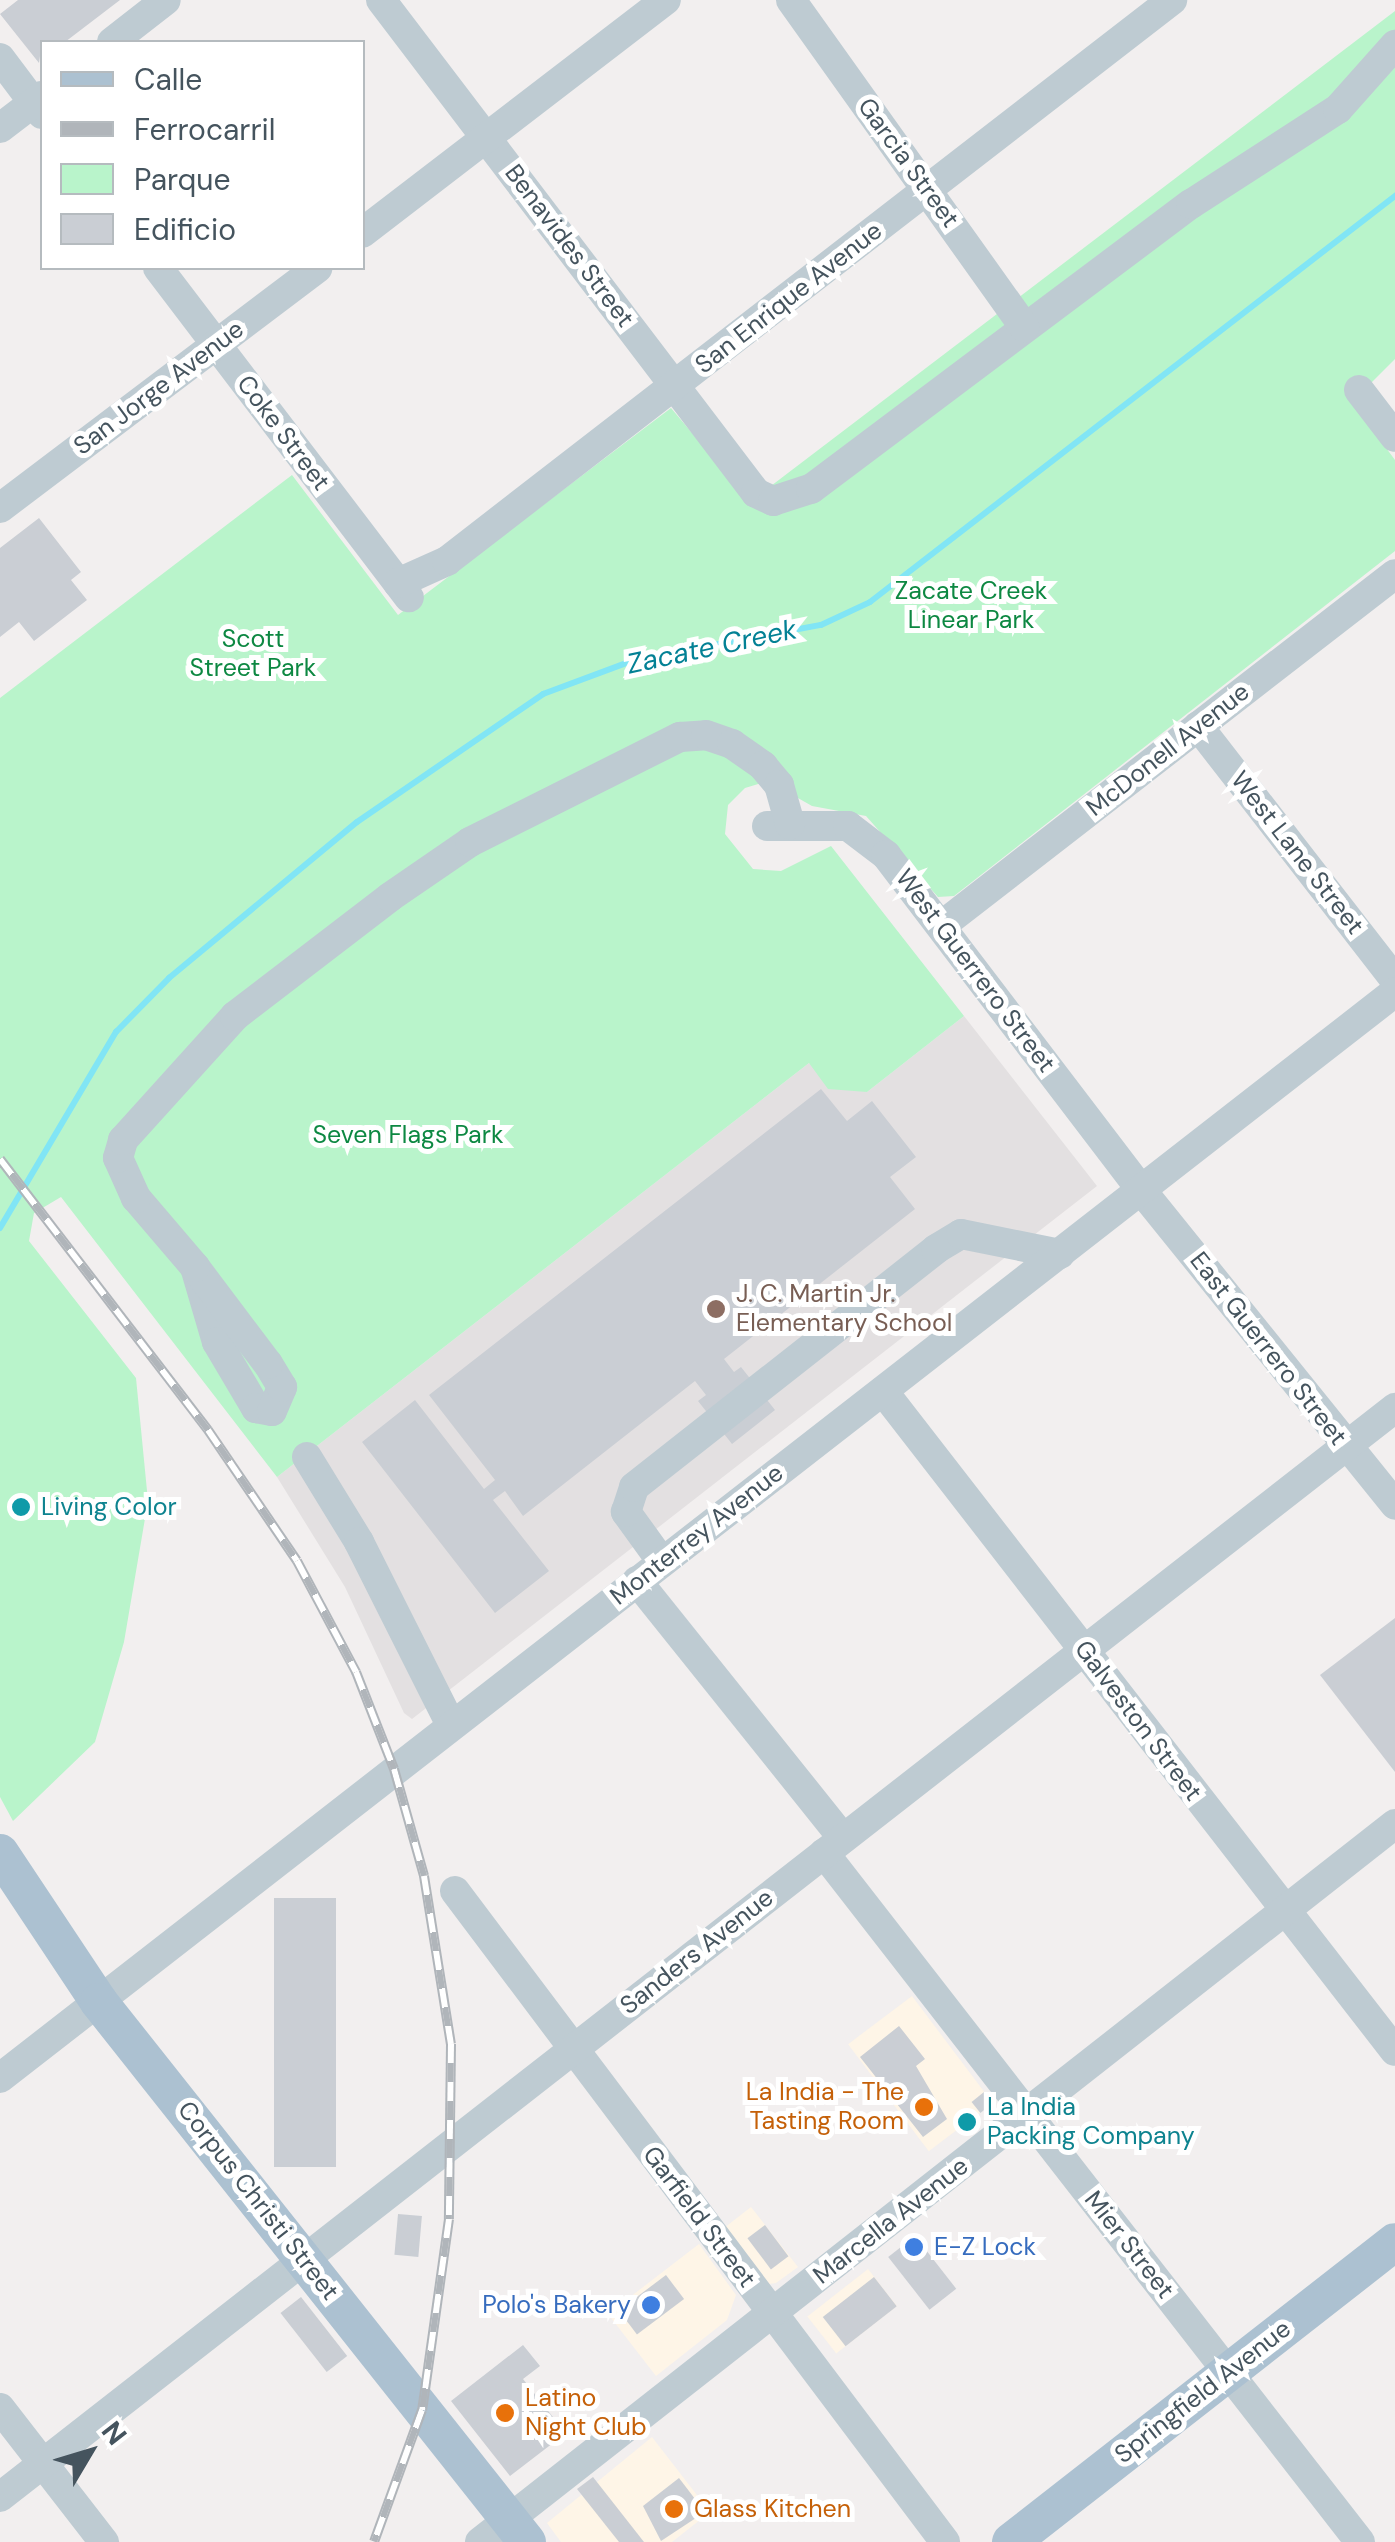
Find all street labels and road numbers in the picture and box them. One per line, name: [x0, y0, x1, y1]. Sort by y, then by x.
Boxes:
street label: Garcia Street: [851, 92, 965, 234]
street label: Benavides Street: [498, 159, 640, 333]
street label: San Enrique Avenue: [690, 216, 888, 380]
street label: San Jorge Avenue: [68, 314, 250, 462]
street label: Coke Street: [230, 370, 336, 496]
street label: McDonell Avenue: [1080, 677, 1256, 823]
street label: West Lane Street: [1224, 766, 1370, 940]
street label: West Guerrero Street: [889, 864, 1061, 1078]
street label: East Guerrero Street: [1183, 1246, 1353, 1452]
street label: Monterrey Avenue: [605, 1458, 789, 1612]
street label: Galveston Street: [1068, 1635, 1208, 1807]
street label: Sanders Avenue: [615, 1883, 779, 2021]
street label: Corpus Christi Street: [171, 2096, 345, 2306]
street label: Garfield Street: [636, 2141, 762, 2293]
street label: Marcella Avenue: [808, 2151, 974, 2291]
street label: Mier Street: [1078, 2185, 1180, 2305]
street label: Springfield Avenue: [1109, 2314, 1297, 2470]

